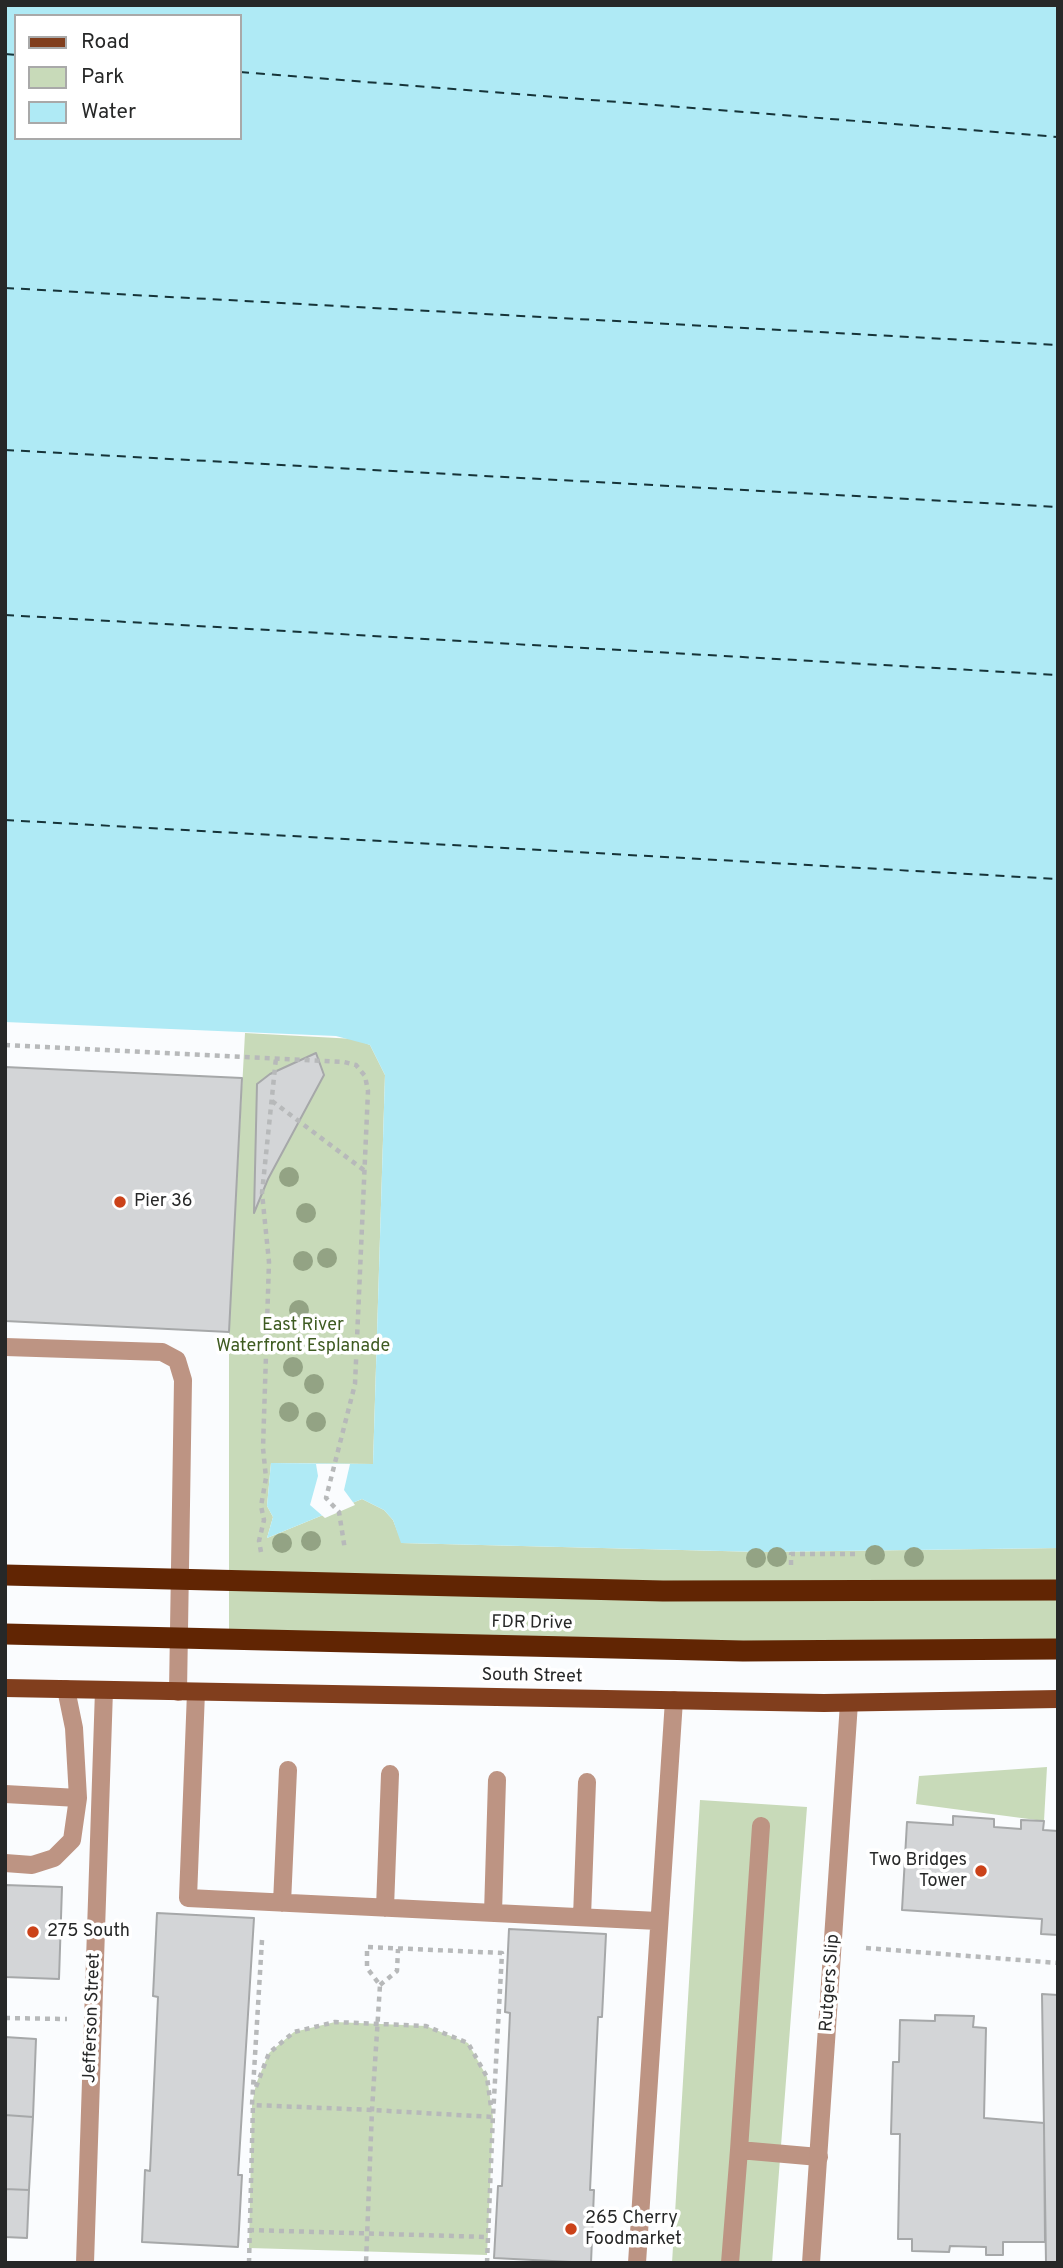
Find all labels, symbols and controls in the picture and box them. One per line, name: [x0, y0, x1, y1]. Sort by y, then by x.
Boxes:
legend: [14, 14, 242, 140]
text: Road: [81, 29, 130, 56]
text: Park: [81, 64, 124, 91]
text: Water: [81, 99, 136, 126]
place label: Pier 36: [134, 1191, 193, 1213]
marker: Pier 36: [112, 1194, 128, 1210]
park label: East River Waterfront Esplanade: [216, 1315, 390, 1358]
street label: FDR Drive: [491, 1612, 573, 1636]
street label: South Street: [481, 1665, 583, 1689]
place label: Two Bridges Tower: [869, 1850, 967, 1892]
marker: Two Bridges Tower: [973, 1863, 989, 1879]
place label: 275 South: [47, 1921, 130, 1943]
marker: 275 South: [25, 1924, 41, 1940]
street label: Rutgers Slip: [817, 1933, 845, 2033]
street label: Jefferson Street: [80, 1952, 106, 2084]
place label: 265 Cherry Foodmarket: [585, 2208, 682, 2250]
marker: 265 Cherry Foodmarket: [563, 2221, 579, 2237]

